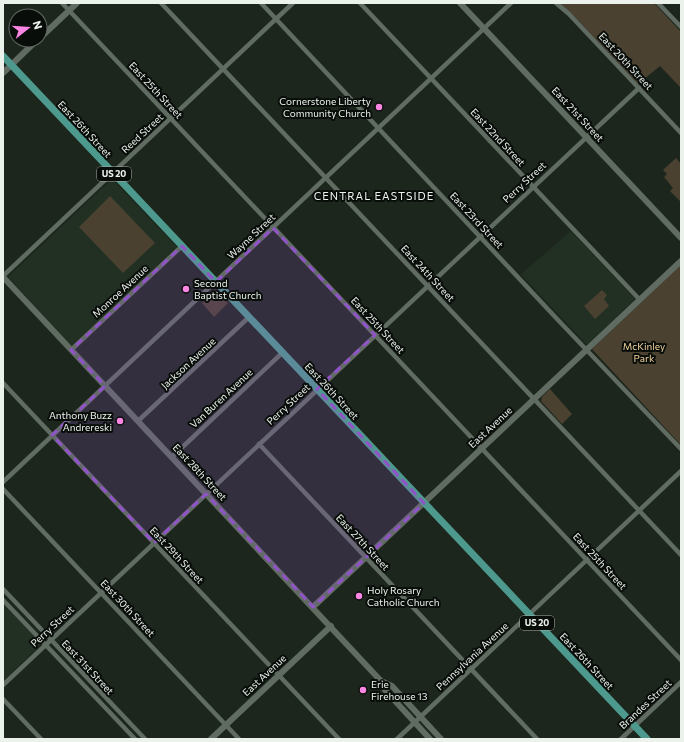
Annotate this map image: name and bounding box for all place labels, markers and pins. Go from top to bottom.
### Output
place label: Cornerstone Liberty Community Church [279,95,371,119]
marker: Cornerstone Liberty Community Church [374,102,384,112]
place label: Second Baptist Church [194,277,261,301]
marker: Second Baptist Church [181,284,191,294]
place label: Anthony Buzz Andrereski [49,409,112,433]
marker: Anthony Buzz Andrereski [115,416,125,426]
place label: Holy Rosary Catholic Church [367,584,440,608]
marker: Holy Rosary Catholic Church [354,591,364,601]
place label: Erie Firehouse 13 [371,678,428,702]
marker: Erie Firehouse 13 [358,685,368,695]

